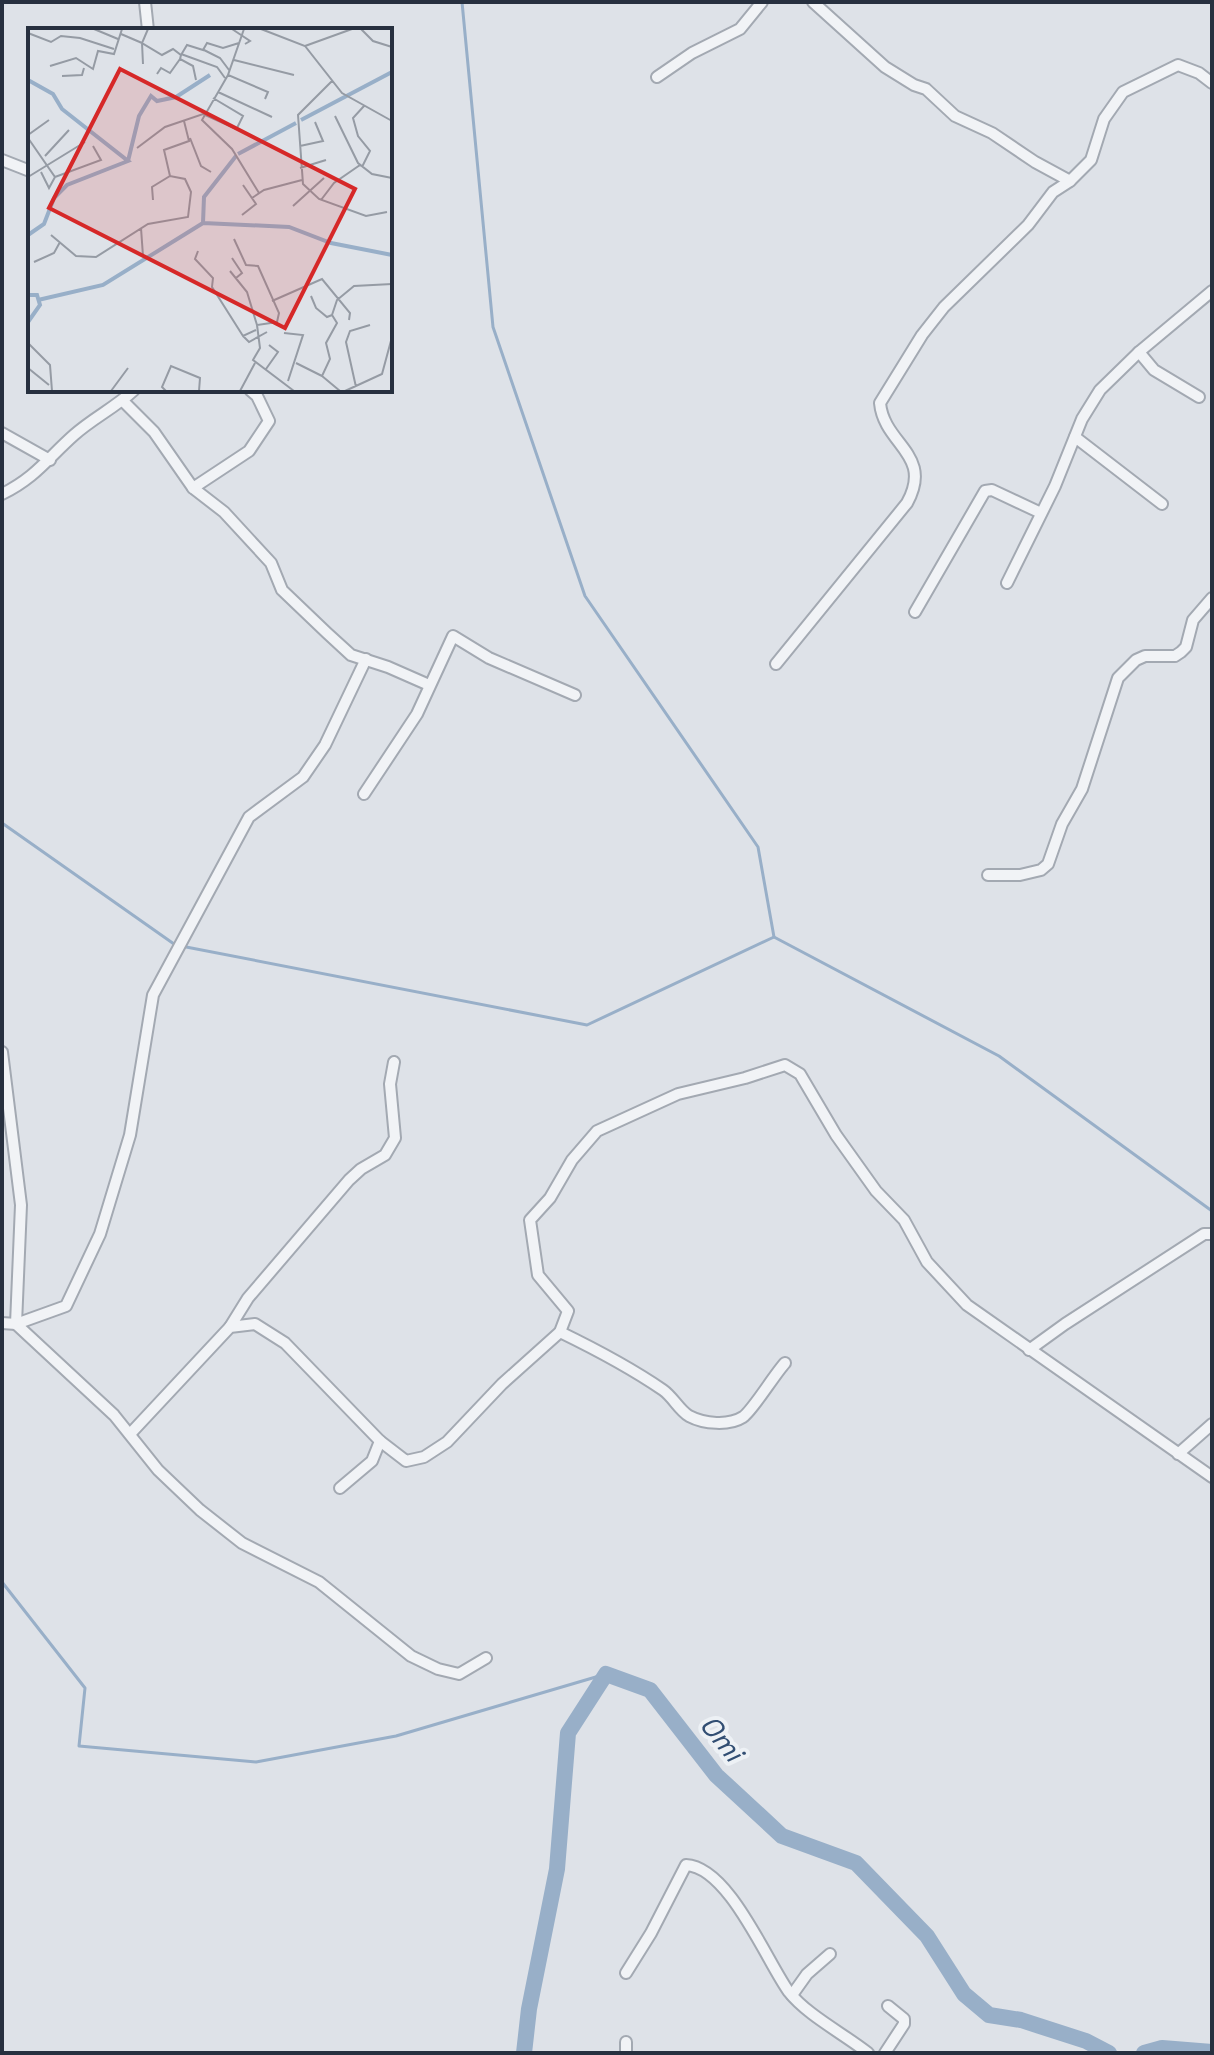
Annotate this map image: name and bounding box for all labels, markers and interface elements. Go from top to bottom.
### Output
inset map [28,28,392,392]
water label: Omi [692,1707,754,1771]

